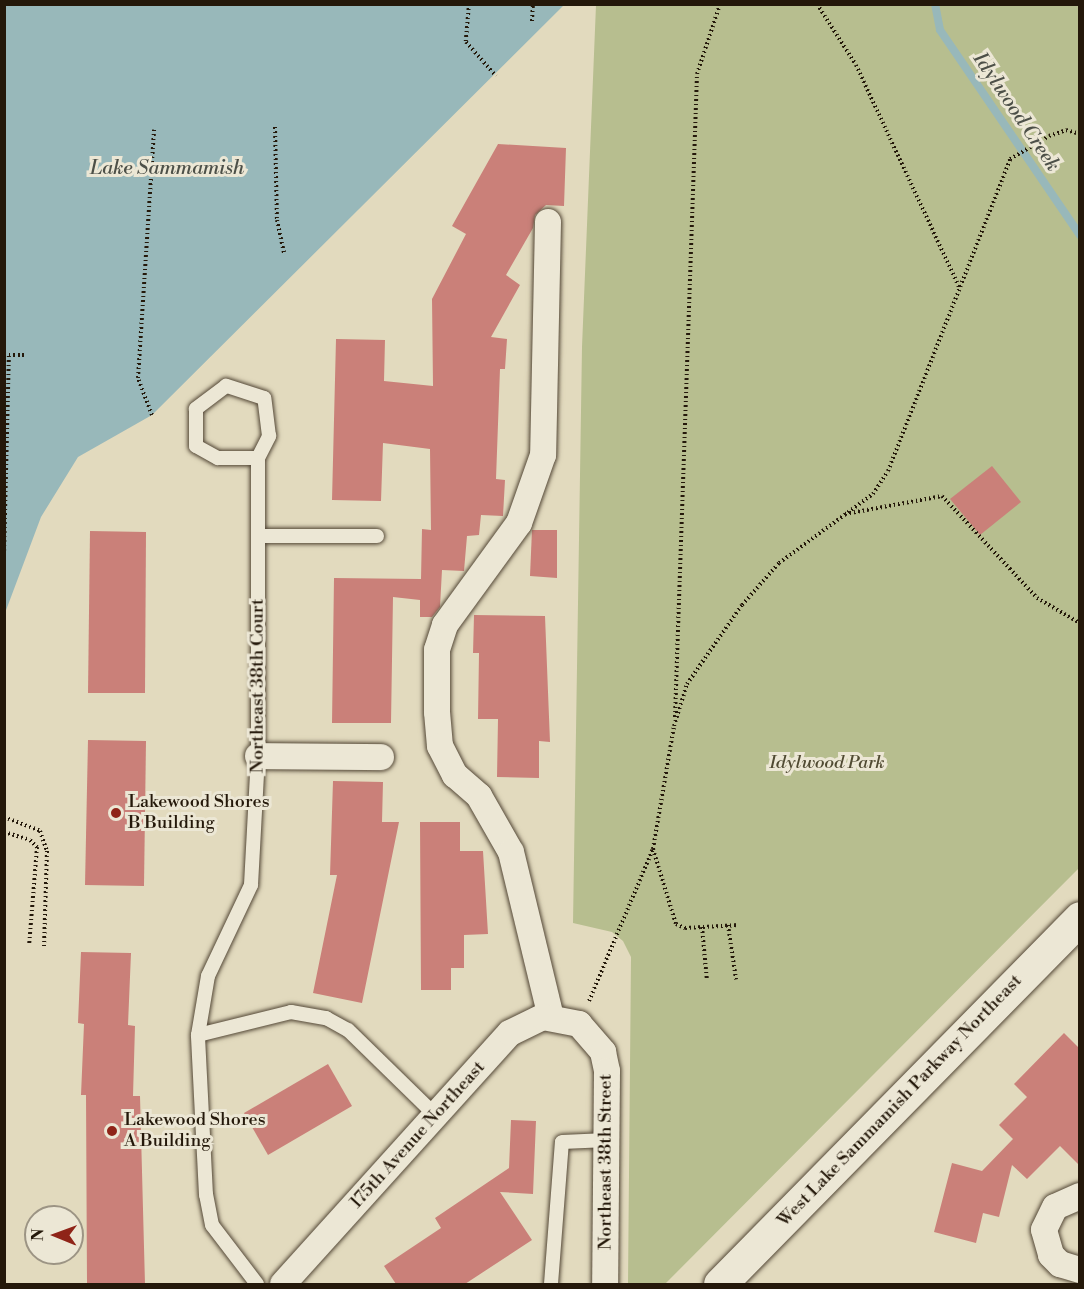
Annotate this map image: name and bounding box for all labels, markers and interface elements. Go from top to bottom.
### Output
water label: Idylwood Creek [967,48,1065,176]
water label: Lake Sammamish [90,156,244,180]
street label: Northeast 38th Court [247,599,269,773]
park label: Idylwood Park [769,752,885,774]
place label: Lakewood Shores B Building [128,792,270,834]
marker: Lakewood Shores B Building [109,806,123,820]
street label: West Lake Sammamish Parkway Northeast [773,970,1027,1232]
street label: 175th Avenue Northeast [346,1057,490,1213]
street label: Northeast 38th Street [595,1074,617,1250]
place label: Lakewood Shores A Building [124,1110,266,1152]
marker: Lakewood Shores A Building [105,1124,119,1138]
north arrow [24,1205,84,1265]
text: N [28,1228,48,1241]

